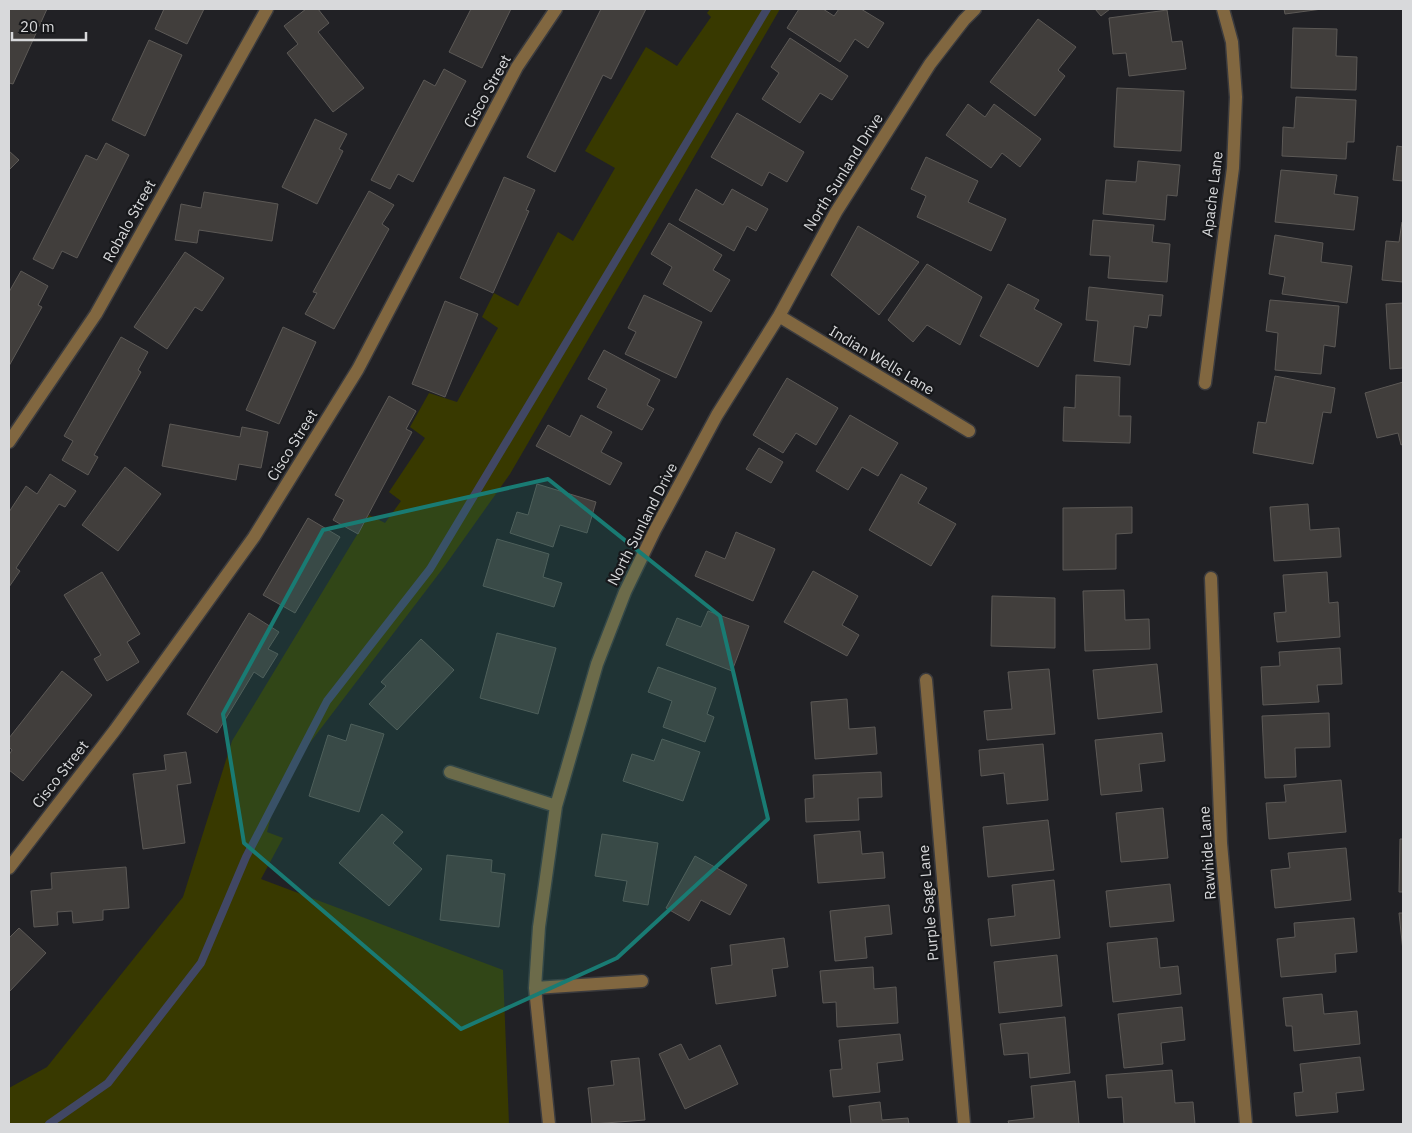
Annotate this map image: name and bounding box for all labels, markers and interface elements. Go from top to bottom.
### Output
scale bar [12,10,86,42]
text: 20 m [20,17,55,36]
street label: Cisco Street [459,51,515,131]
street label: North Sunland Drive [799,110,887,234]
street label: Apache Lane [1197,150,1227,238]
street label: Robalo Street [98,176,160,266]
street label: Indian Wells Lane [826,321,938,399]
street label: Cisco Street [263,406,321,484]
street label: North Sunland Drive [603,459,681,589]
street label: Cisco Street [28,736,92,812]
street label: Rawhide Lane [1194,805,1220,901]
street label: Purple Sage Lane [913,844,943,962]

